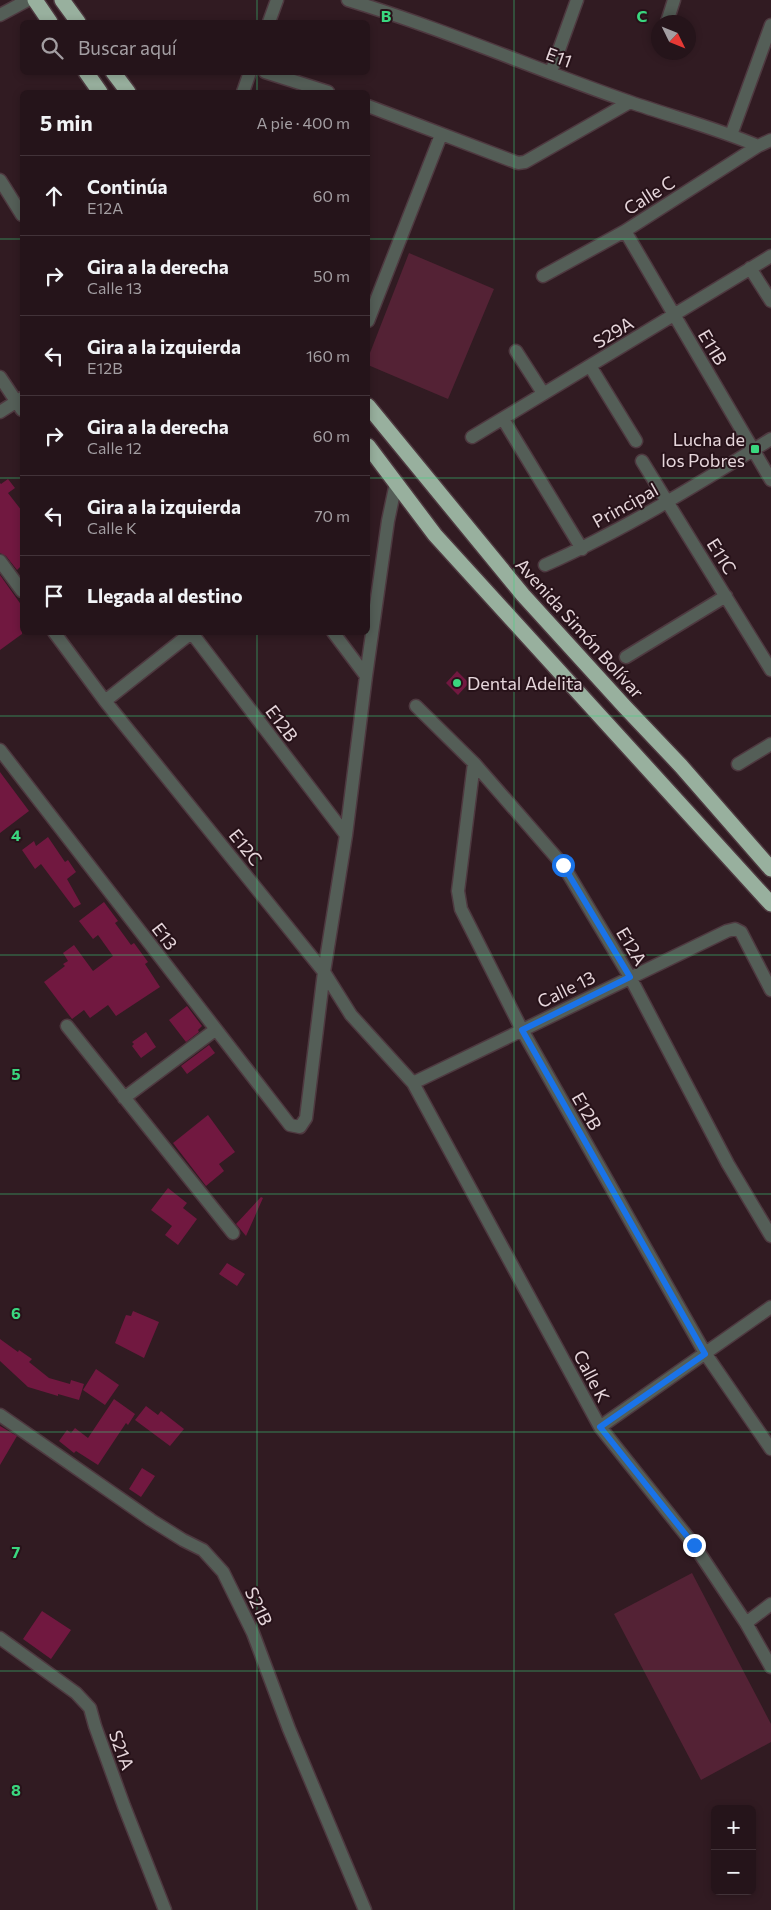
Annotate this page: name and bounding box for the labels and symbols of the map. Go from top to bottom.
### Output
text: B [381,6,392,25]
text: C [637,6,648,25]
north arrow [651,15,696,60]
street label: E11 [543,42,575,72]
street label: Calle C [619,171,679,219]
street label: S29A [589,311,637,353]
street label: E11B [694,325,732,369]
place label: Lucha de los Pobres [661,428,745,471]
marker: Lucha de los Pobres [749,443,761,455]
street label: Principal [588,478,662,532]
street label: E11C [702,534,742,578]
street label: Avenida Simón Bolívar [511,553,649,703]
place label: Dental Adelita [467,672,583,694]
marker: Dental Adelita [451,677,463,689]
street label: E12B [261,700,303,746]
street label: E12C [225,824,267,870]
text: 4 [11,825,21,844]
route start [552,854,575,877]
street label: E13 [148,918,182,954]
street label: E12A [612,923,652,969]
street label: Calle 13 [533,966,599,1012]
text: 5 [11,1064,21,1083]
street label: E12B [567,1088,607,1134]
text: 6 [11,1303,21,1322]
street label: Calle K [569,1346,615,1406]
route end [683,1534,706,1557]
text: 7 [12,1542,21,1561]
street label: S21B [241,1583,277,1629]
street label: S21A [105,1727,139,1773]
text: 8 [11,1780,21,1799]

